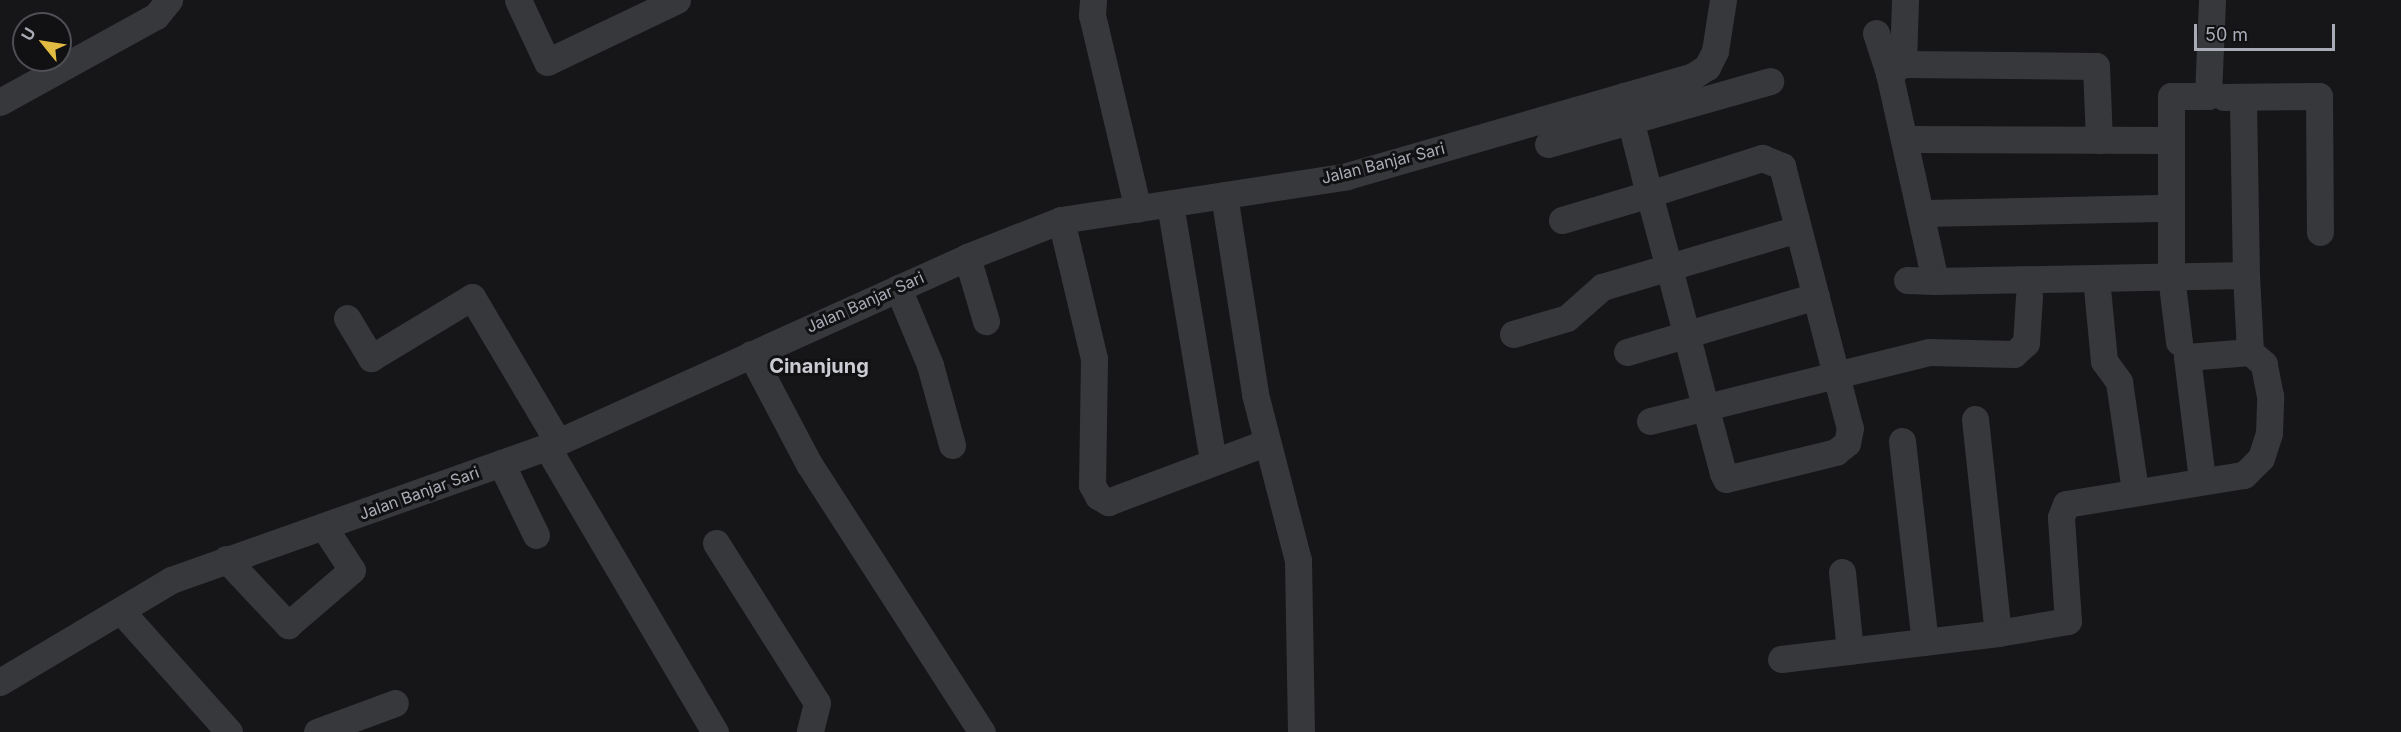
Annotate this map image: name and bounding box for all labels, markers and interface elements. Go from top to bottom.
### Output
north arrow [12,12,72,72]
scale bar [2197,12,2338,50]
text: U [17,24,40,44]
text: 50 m [2205,24,2248,45]
street label: Jalan Banjar Sari [1319,138,1447,188]
street label: Jalan Banjar Sari [803,267,927,337]
district label: Cinanjung [769,354,869,378]
street label: Jalan Banjar Sari [356,462,482,524]

